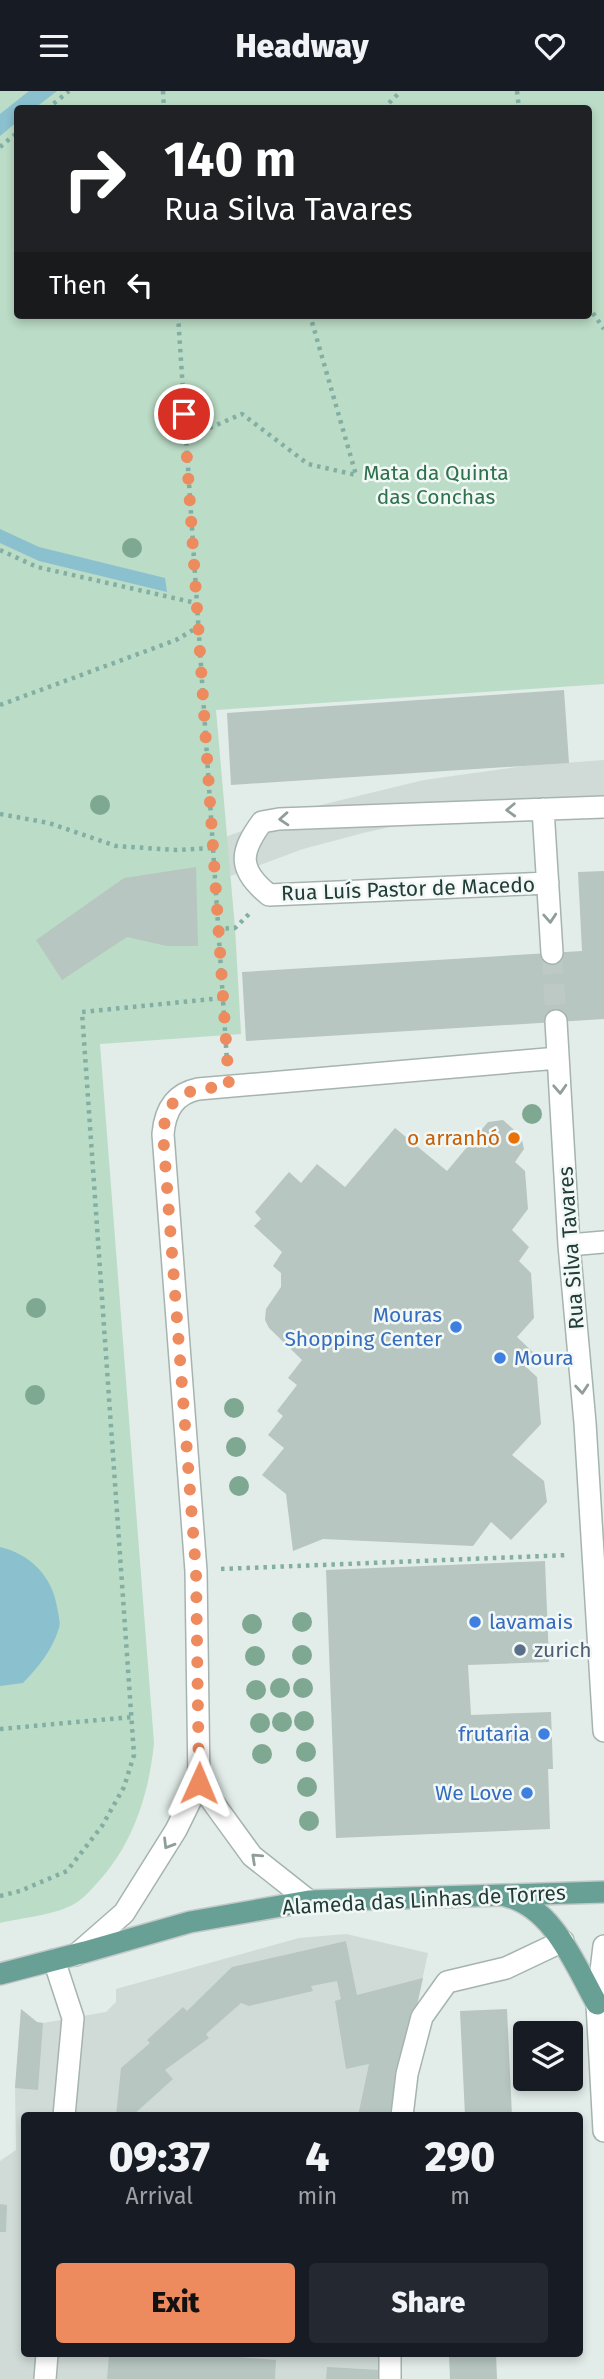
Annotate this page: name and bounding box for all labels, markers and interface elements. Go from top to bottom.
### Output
icon: menu [35,27,73,65]
text: Headway [235,27,369,65]
icon: heart [531,27,569,65]
text: 140 m [164,130,296,189]
icon: right [49,133,140,224]
text: Rua Silva Tavares [164,190,413,228]
icon: left [121,266,159,304]
text: Then [49,270,107,301]
pin [154,384,214,444]
icon: arrive [165,395,203,433]
park label: Mata da Quinta das Conchas [363,460,509,510]
one-way arrow [506,803,517,818]
one-way arrow [278,811,289,826]
street label: Rua Luís Pastor de Macedo [281,872,535,906]
one-way arrow [542,913,557,924]
one-way arrow [552,1084,567,1095]
place label: o arranhó [407,1125,500,1151]
marker: o arranhó [506,1130,522,1146]
street label: Rua Silva Tavares [552,1165,590,1330]
place label: Mouras Shopping Center [284,1302,442,1352]
marker: Mouras Shopping Center [448,1319,464,1335]
place label: Moura [514,1345,574,1371]
marker: Moura [492,1350,508,1366]
one-way arrow [574,1384,589,1395]
place label: lavamais [489,1609,573,1635]
marker: lavamais [467,1614,483,1630]
place label: zurich [534,1637,592,1663]
marker: zurich [512,1642,528,1658]
place label: frutaria [458,1721,530,1747]
marker: frutaria [536,1726,552,1742]
position arrow [162,1746,236,1820]
place label: We Love [435,1780,513,1806]
marker: We Love [519,1785,535,1801]
one-way arrow [163,1836,176,1849]
one-way arrow [251,1853,264,1866]
street label: Alameda das Linhas de Torres [282,1880,566,1920]
map controls [513,2021,583,2091]
button: layers [513,2021,583,2091]
text: 09:37 [109,2132,210,2182]
text: 4 [305,2132,329,2182]
text: 290 [425,2132,495,2182]
text: Arrival [126,2182,193,2210]
text: min [298,2182,337,2210]
text: m [450,2182,470,2210]
button: Exit [56,2263,295,2343]
button: Share [309,2263,548,2343]

